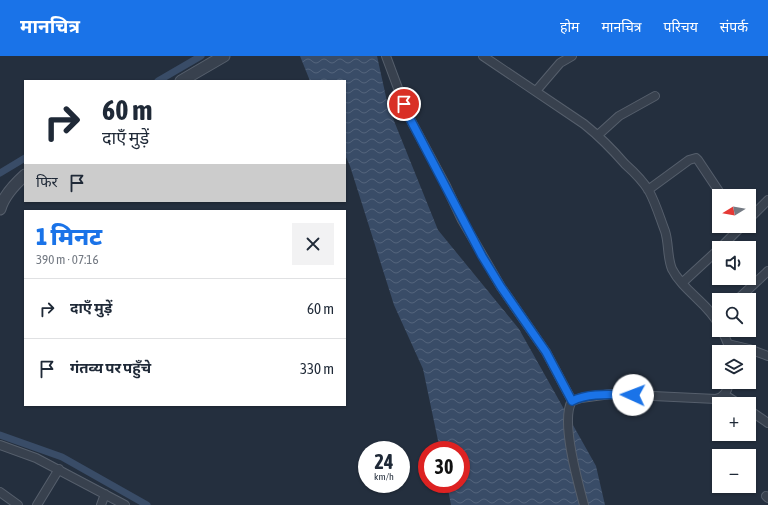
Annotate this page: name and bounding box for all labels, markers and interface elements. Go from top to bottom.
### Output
text: मानचित्र [20,15,80,37]
text: होम [560,19,579,35]
text: मानचित्र [601,19,642,35]
text: परिचय [664,19,698,35]
text: संपर्क [720,19,748,35]
pin [387,87,421,121]
icon: arrive [393,93,415,115]
text: 60 m [102,94,152,126]
icon: right [36,96,88,148]
text: दाएँ मुड़ें [102,127,149,148]
icon: arrive [66,172,88,194]
text: फिर [36,173,58,190]
north arrow [712,189,756,233]
map controls [712,189,756,493]
text: 1 मिनट [36,223,102,250]
button: close [292,223,334,265]
button: sound [712,241,756,285]
text: 390 m · 07:16 [36,252,99,267]
button: search [712,293,756,337]
icon: right [36,298,58,320]
text: दाएँ मुड़ें [70,299,112,316]
text: 60 m [307,300,334,317]
button: layers [712,345,756,389]
icon: arrive [36,358,58,380]
text: गंतव्य पर पहुँचे [70,359,151,376]
text: 330 m [300,360,334,377]
position arrow [612,374,654,416]
button: + [712,397,756,441]
speed limit sign: 30 [418,441,470,493]
button: − [712,449,756,493]
text: 24 [375,450,393,473]
text: km/h [374,471,394,482]

